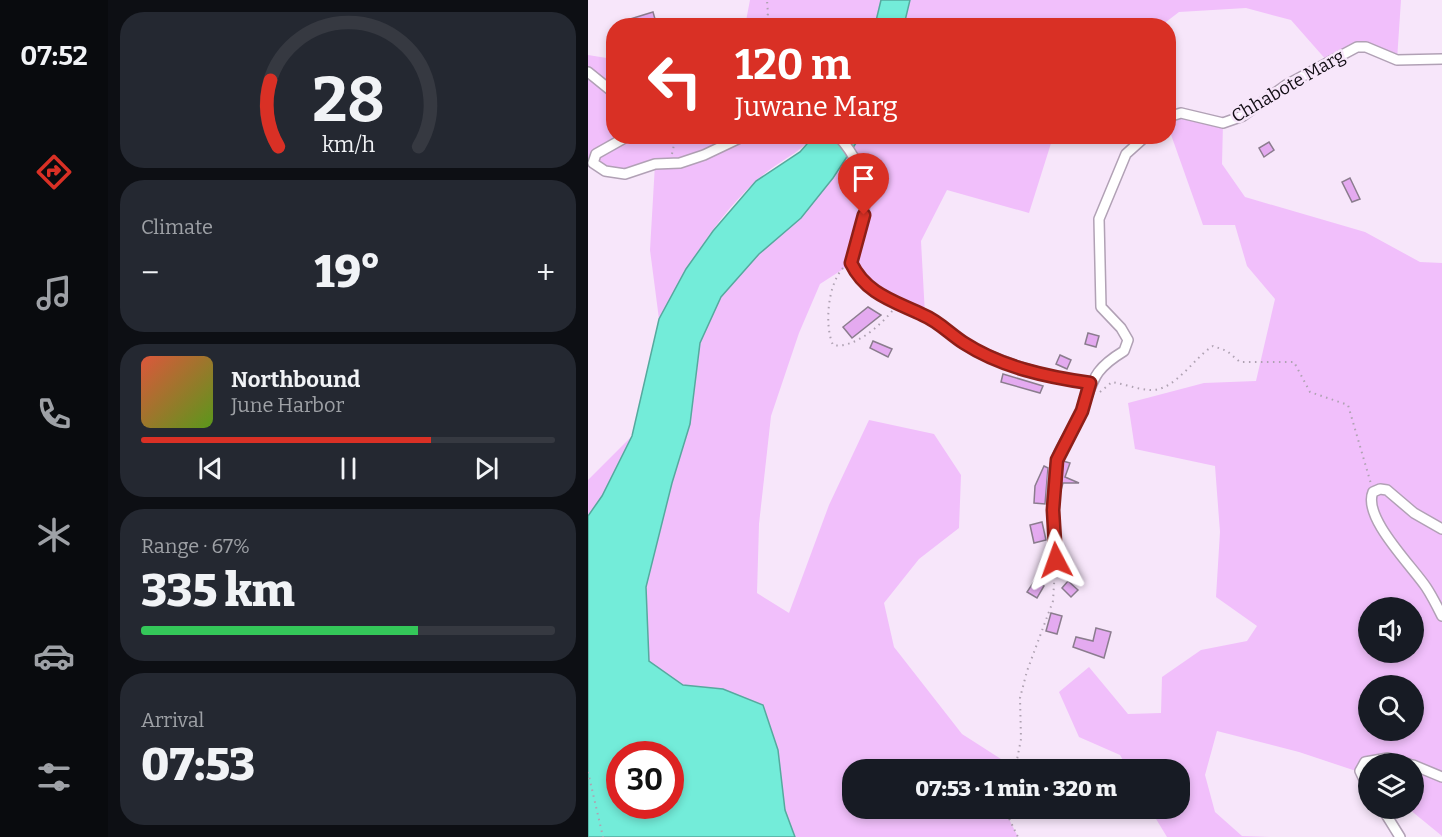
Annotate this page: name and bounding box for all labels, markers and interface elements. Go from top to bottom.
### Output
text: 07:52 [20,40,88,72]
text: 120 m [735,40,851,90]
icon: left [636,42,714,120]
street label: Chhabote Marg [1227,45,1349,127]
text: 28 [312,63,384,138]
text: Juwane Marg [735,91,898,123]
text: km/h [321,132,375,158]
icon: directions [33,151,75,193]
pin [838,153,889,215]
icon: arrive [847,162,880,195]
text: Climate [141,215,213,239]
text: 19° [315,245,381,299]
text: − [141,253,159,293]
text: + [536,253,555,293]
icon: music [33,272,75,314]
text: Northbound [231,366,360,393]
icon: phone [33,393,75,435]
text: June Harbor [231,393,344,417]
icon: previous [194,452,227,485]
icon: pause [332,452,365,485]
icon: next [470,452,503,485]
icon: climate [33,514,75,556]
position arrow [1024,528,1088,592]
text: Range · 67% [141,534,250,558]
text: 335 km [141,564,295,618]
map controls [1358,597,1424,819]
button: sound [1358,597,1424,663]
icon: car [33,635,75,677]
button: search [1358,675,1424,741]
text: Arrival [141,708,204,732]
text: 07:53 [141,738,255,792]
speed limit sign: 30 [606,741,684,819]
button: layers [1358,753,1424,819]
icon: filters [33,756,75,798]
text: 07:53 · 1 min · 320 m [915,775,1117,802]

